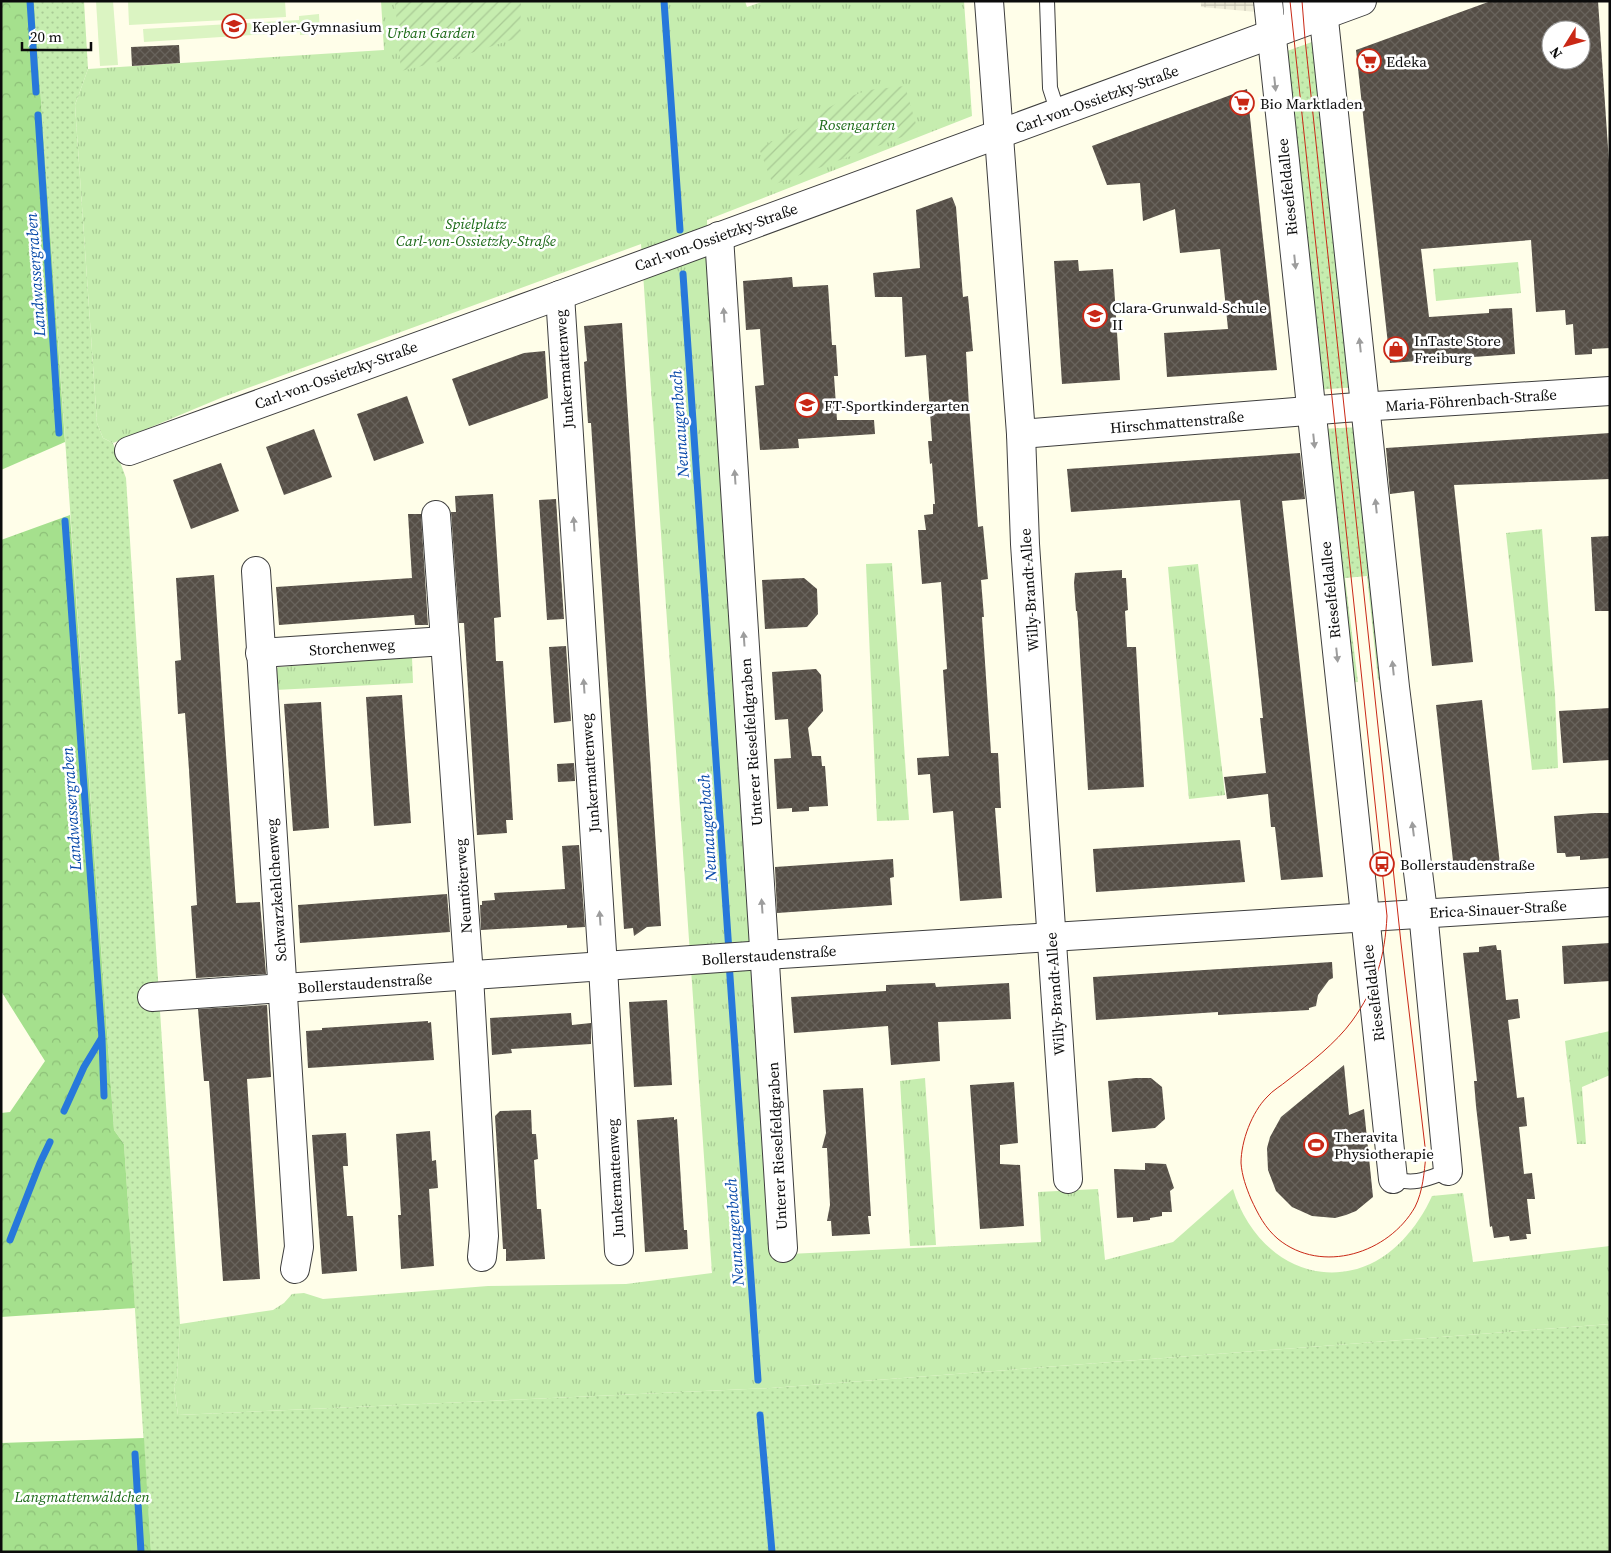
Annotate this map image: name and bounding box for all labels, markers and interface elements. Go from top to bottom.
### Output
school or university icon: Kepler-Gymnasium [221,13,247,39]
place label: Kepler-Gymnasium [252,16,383,37]
scale bar [22,20,91,52]
north arrow [1541,20,1591,70]
park label: Urban Garden [387,22,476,43]
text: 20 m [30,26,62,47]
text: N [1545,43,1567,63]
supermarket icon: Edeka [1356,48,1382,74]
place label: Edeka [1386,51,1427,72]
street label: Carl-von-Ossietzky-Straße [1012,60,1182,138]
one-way arrow [1271,76,1279,92]
supermarket icon: Bio Marktladen [1229,90,1255,116]
place label: Bio Marktladen [1260,93,1363,114]
park label: Rosengarten [817,114,896,135]
street label: Rieselfeldallee [1271,137,1303,237]
street label: Carl-von-Ossietzky-Straße [631,198,801,276]
water label: Landwassergraben [20,212,50,339]
park label: Spielplatz Carl-von-Ossietzky-Straße [396,213,556,251]
one-way arrow [1291,255,1299,271]
place label: Clara-Grunwald-Schule II [1112,297,1267,335]
school or university icon: Clara-Grunwald-Schule II [1082,303,1108,329]
one-way arrow [720,307,728,323]
street label: Junkermattenweg [549,309,579,430]
place label: InTaste Store Freiburg [1414,330,1501,368]
street label: Carl-von-Ossietzky-Straße [251,336,421,414]
one-way arrow [1356,336,1364,352]
shop icon: InTaste Store Freiburg [1383,336,1409,362]
water label: Neunaugenbach [664,369,694,479]
street label: Maria-Föhrenbach-Straße [1385,384,1558,416]
school or university icon: FT-Sportkindergarten [794,392,820,418]
place label: FT-Sportkindergarten [824,395,969,416]
street label: Hirschmattenstraße [1109,406,1245,438]
one-way arrow [1310,434,1318,450]
one-way arrow [730,469,738,485]
one-way arrow [1372,498,1380,514]
one-way arrow [570,516,578,532]
street label: Willy-Brandt-Allee [1014,527,1044,652]
street label: Rieselfeldallee [1314,540,1346,640]
one-way arrow [740,631,748,647]
street label: Storchenweg [308,634,396,660]
one-way arrow [1333,648,1341,664]
street label: Unterer Rieselfeldgraben [735,657,767,827]
one-way arrow [1389,660,1397,676]
one-way arrow [580,678,588,694]
street label: Junkermattenweg [575,713,605,834]
water label: Landwassergraben [56,746,86,873]
water label: Neunaugenbach [692,773,722,883]
street label: Schwarzkehlchenweg [261,818,291,962]
one-way arrow [1409,821,1417,837]
street label: Neuntöterweg [449,838,477,934]
bus stop icon: Bollerstaudenstraße [1369,851,1395,877]
place label: Bollerstaudenstraße [1400,854,1535,875]
street label: Erica-Sinauer-Straße [1429,895,1568,923]
one-way arrow [758,898,766,914]
one-way arrow [595,910,603,926]
street label: Willy-Brandt-Allee [1040,931,1070,1056]
street label: Bollerstaudenstraße [701,940,837,970]
street label: Rieselfeldallee [1357,943,1389,1043]
street label: Bollerstaudenstraße [297,968,433,998]
street label: Unterer Rieselfeldgraben [762,1061,792,1231]
street label: Junkermattenweg [601,1118,629,1239]
place label: Theravita Physiotherapie [1334,1126,1434,1164]
sports icon: Theravita Physiotherapie [1303,1132,1329,1158]
water label: Neunaugenbach [719,1177,749,1287]
park label: Langmattenwäldchen [13,1486,150,1507]

